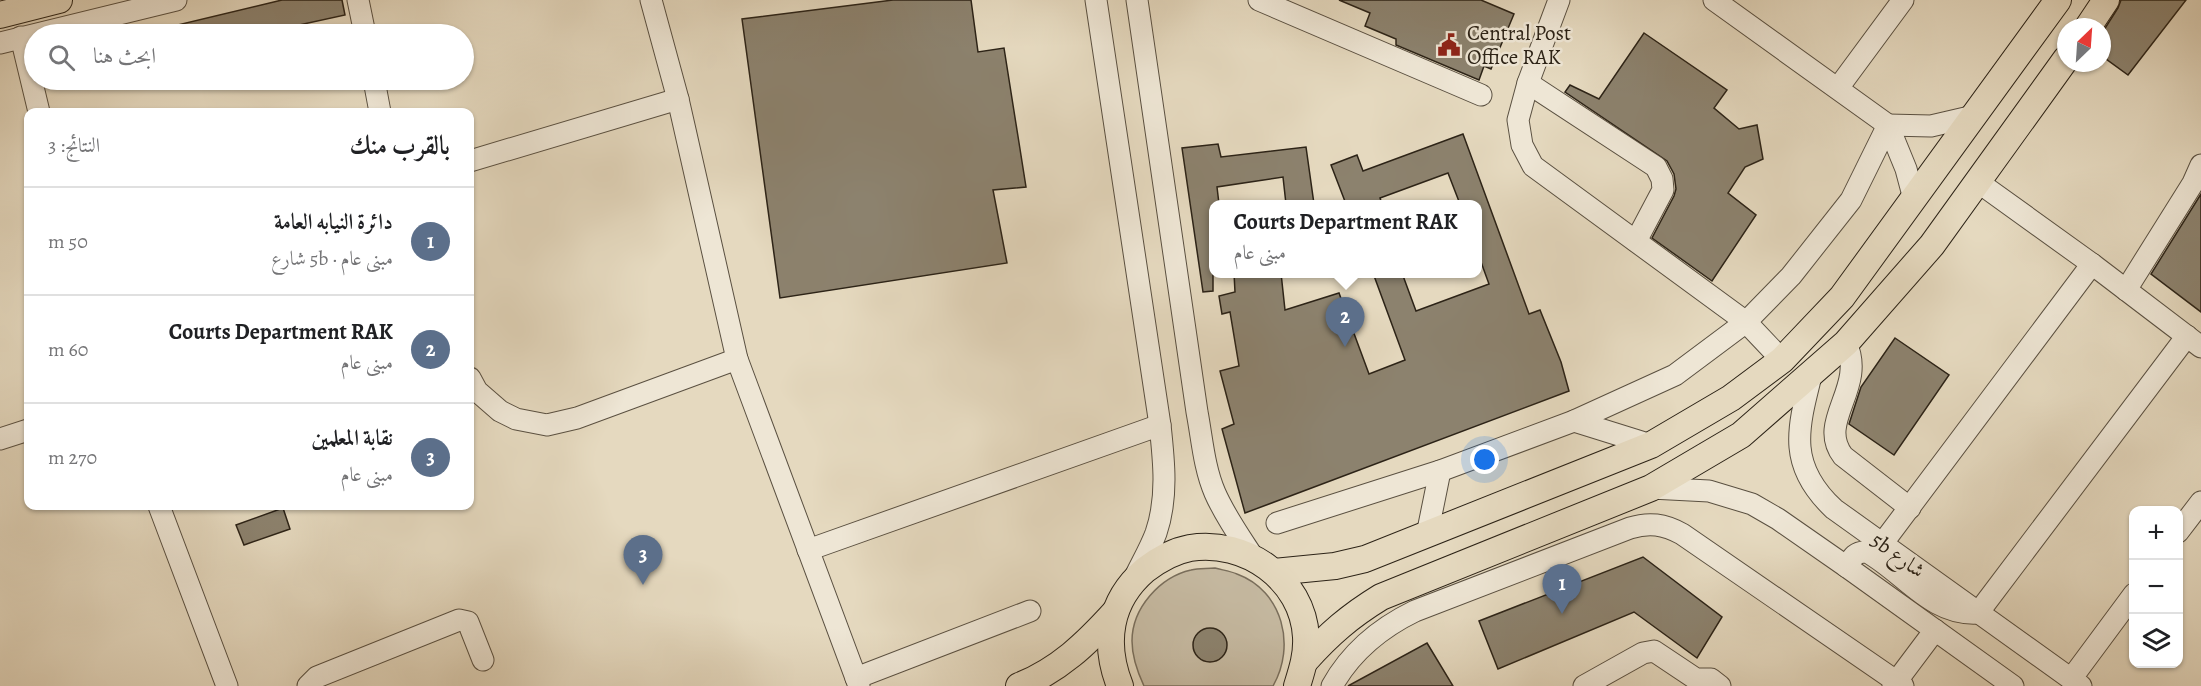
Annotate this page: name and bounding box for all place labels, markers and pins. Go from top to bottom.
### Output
place label: Central Post Office RAK [1467,19,1571,71]
public building icon: Central Post Office RAK [1436,32,1462,58]
pin: 2 [1326,298,1364,347]
pin: 3 [624,536,662,585]
pin: 1 [1542,564,1582,614]

